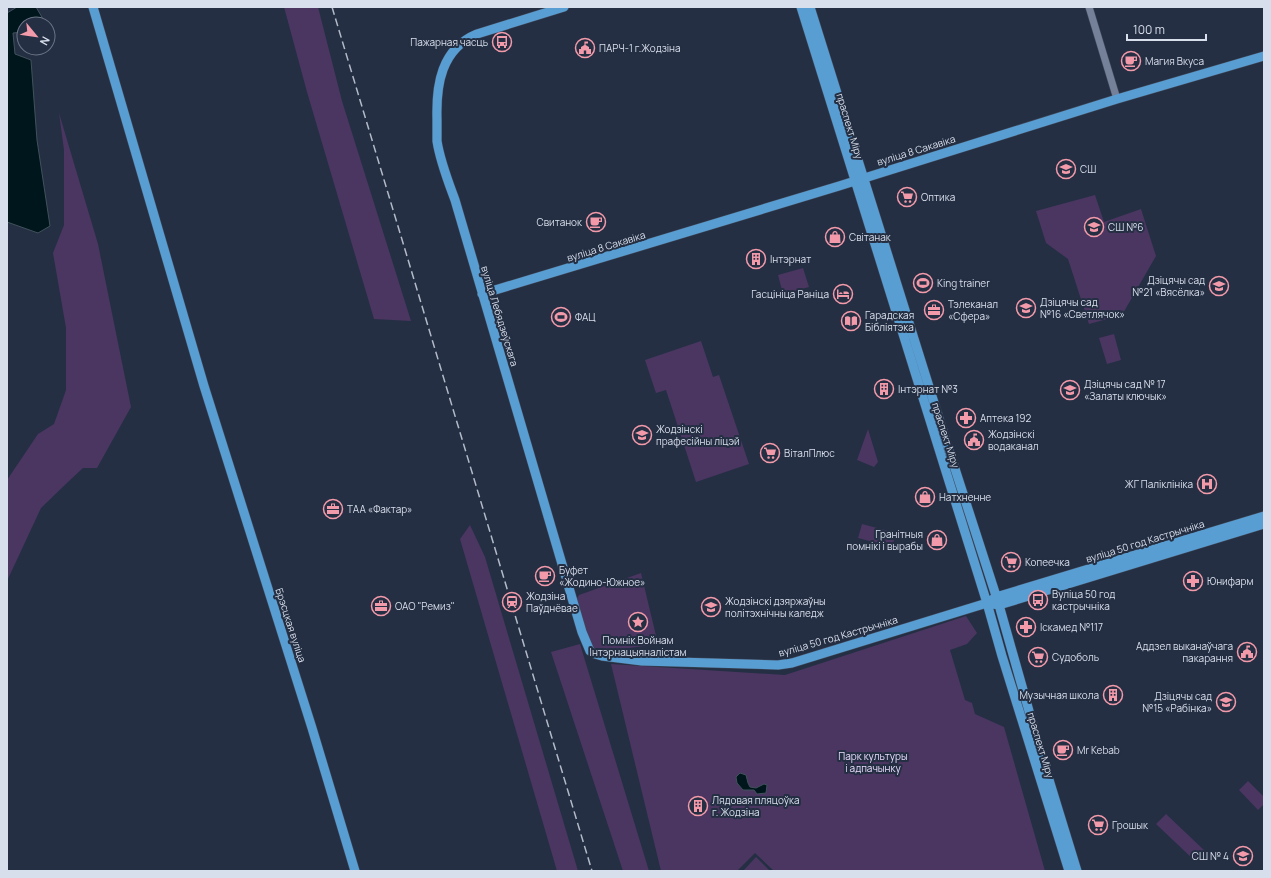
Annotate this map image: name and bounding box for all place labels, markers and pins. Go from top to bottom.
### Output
bus stop icon: Пажарная часць [491,31,513,53]
place label: Пажарная часць [410,35,488,49]
public building icon: ПАРЧ-1 г.Жодзіна [574,37,596,59]
place label: ПАРЧ-1 г.Жодзіна [599,41,681,55]
cafe icon: Магия Вкуса [1120,50,1142,72]
place label: Магия Вкуса [1145,54,1204,68]
school or university icon: СШ [1055,158,1077,180]
place label: СШ [1080,162,1096,176]
supermarket icon: Оптика [896,186,918,208]
place label: Оптика [921,190,955,204]
cafe icon: Свитанок [585,211,607,233]
place label: Свитанок [537,215,583,229]
school or university icon: СШ №6 [1083,216,1105,238]
place label: СШ №6 [1108,220,1144,234]
shop icon: Світанак [824,226,846,248]
place label: Світанак [849,230,892,244]
building icon: Інтэрнат [745,248,767,270]
place label: Інтэрнат [770,252,811,266]
sports icon: King trainer [912,272,934,294]
place label: Дзіцячы сад №21 «Вясёлка» [1132,273,1205,299]
school or university icon: Дзіцячы сад №21 «Вясёлка» [1208,275,1230,297]
place label: King trainer [937,276,990,290]
hotel icon: Гасцініца Раніца [832,283,854,305]
place label: Гасцініца Раніца [751,287,829,301]
place label: Дзіцячы сад №16 «Светлячок» [1040,295,1125,321]
place label: Тэлеканал «Сфера» [948,297,998,323]
school or university icon: Дзіцячы сад №16 «Светлячок» [1015,297,1037,319]
office icon: Тэлеканал «Сфера» [923,299,945,321]
sports icon: ФАЦ [550,306,572,328]
place label: Гарадская Бібліятэка [865,308,914,334]
place label: ФАЦ [575,310,596,324]
library icon: Гарадская Бібліятэка [840,310,862,332]
place label: Дзіцячы сад № 17 «Залаты ключык» [1084,377,1167,403]
building icon: Інтэрнат №3 [873,378,895,400]
school or university icon: Дзіцячы сад № 17 «Залаты ключык» [1059,379,1081,401]
place label: Інтэрнат №3 [898,382,958,396]
pharmacy icon: Аптека 192 [955,407,977,429]
place label: Аптека 192 [980,411,1032,425]
place label: Жодзінскі прафесійны ліцэй [656,422,740,448]
school or university icon: Жодзінскі прафесійны ліцэй [631,424,653,446]
place label: Жодзінскі водаканал [988,427,1039,453]
public building icon: Жодзінскі водаканал [963,429,985,451]
supermarket icon: ВіталПлюс [759,442,781,464]
place label: ВіталПлюс [784,446,835,460]
hospital icon: ЖГ Паліклініка [1196,473,1218,495]
place label: ЖГ Паліклініка [1125,477,1193,491]
shop icon: Натхненне [914,486,936,508]
place label: Натхненне [939,490,991,504]
office icon: ТАА «Фактар» [322,498,344,520]
place label: ТАА «Фактар» [347,502,412,516]
place label: Гранітныя помнікі і вырабы [847,527,923,553]
shop icon: Гранітныя помнікі і вырабы [926,529,948,551]
supermarket icon: Копеечка [1000,551,1022,573]
place label: Копеечка [1025,555,1070,569]
place label: Буфет «Жодино-Южное» [559,563,645,589]
cafe icon: Буфет «Жодино-Южное» [534,565,556,587]
pharmacy icon: Юнифарм [1182,570,1204,592]
place label: Юнифарм [1207,574,1253,588]
place label: Вуліца 50 год кастрычніка [1052,587,1115,613]
place label: Жодзіна Паўднёвае [526,589,578,615]
bus stop icon: Вуліца 50 год кастрычніка [1027,589,1049,611]
station icon: Жодзіна Паўднёвае [501,591,523,613]
place label: Жодзінскі дзяржаўны політэхнічны каледж [725,594,826,620]
office icon: ОАО "Ремиз" [370,595,392,617]
school or university icon: Жодзінскі дзяржаўны політэхнічны каледж [700,596,722,618]
place label: ОАО "Ремиз" [395,599,455,613]
place icon: Помнік Войнам Інтэрнацыяналістам [627,611,649,633]
pharmacy icon: Іскамед №117 [1015,616,1037,638]
place label: Іскамед №117 [1040,620,1103,634]
place label: Помнік Войнам Інтэрнацыяналістам [590,633,686,659]
place label: Аддзел выканаўчага пакарання [1136,639,1233,665]
public building icon: Аддзел выканаўчага пакарання [1236,641,1258,663]
supermarket icon: Судоболь [1027,646,1049,668]
place label: Судоболь [1052,650,1099,664]
building icon: Музычная школа [1102,684,1124,706]
place label: Музычная школа [1019,688,1099,702]
place label: Дзіцячы сад №15 «Рабінка» [1142,689,1212,715]
school or university icon: Дзіцячы сад №15 «Рабінка» [1215,691,1237,713]
cafe icon: Mr Kebab [1052,739,1074,761]
place label: Mr Kebab [1077,743,1120,757]
place label: Лядовая пляцоўка г. Жодзіна [712,793,800,819]
building icon: Лядовая пляцоўка г. Жодзіна [687,795,709,817]
supermarket icon: Грошык [1087,814,1109,836]
place label: Грошык [1112,818,1149,832]
school or university icon: СШ № 4 [1232,845,1254,867]
place label: СШ № 4 [1192,849,1229,863]

